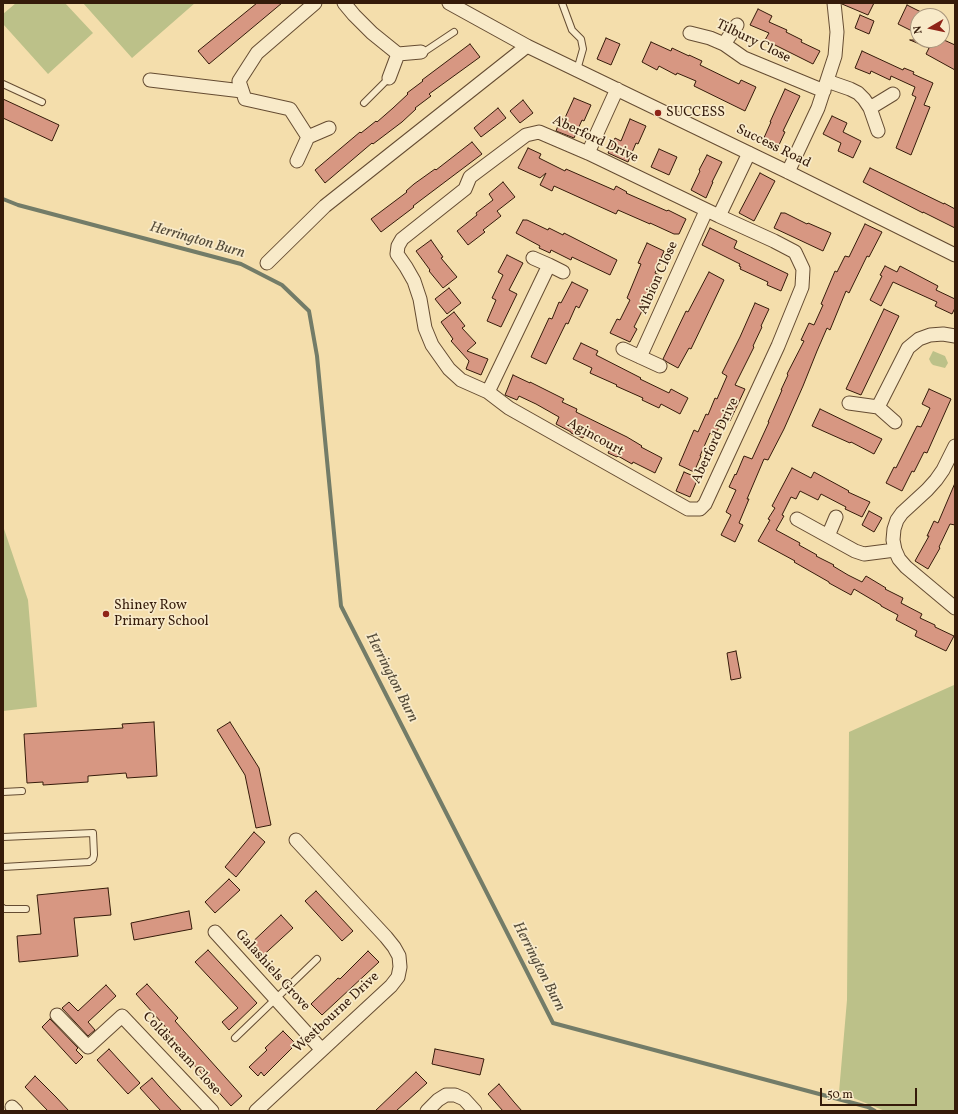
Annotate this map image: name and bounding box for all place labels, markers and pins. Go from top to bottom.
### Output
place label: SUCCESS [666,105,725,121]
marker: SUCCESS [653,108,663,118]
place label: Shiney Row Primary School [114,598,209,630]
marker: Shiney Row Primary School [101,609,111,619]

